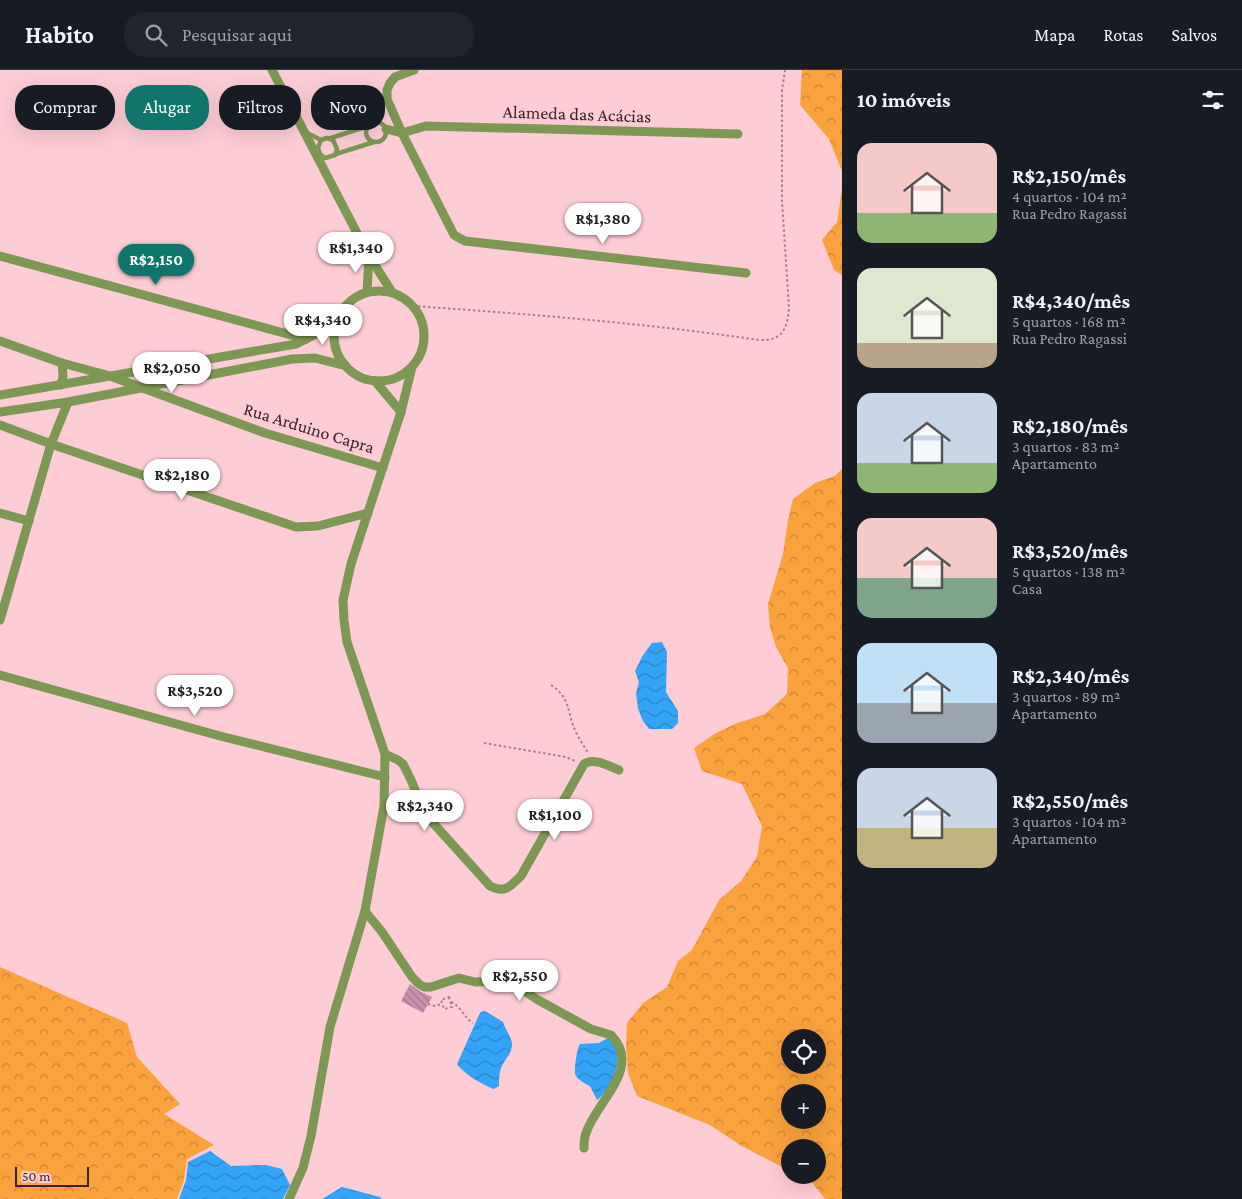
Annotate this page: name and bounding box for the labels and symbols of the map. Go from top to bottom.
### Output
street label: Alameda das Acácias [502,101,652,127]
pin: R$1,380 [557,202,649,245]
pin: R$1,340 [310,232,402,274]
pin: R$2,150 [110,244,202,286]
pin: R$4,340 [277,304,369,346]
pin: R$2,050 [126,352,218,394]
street label: Rua Arduino Capra [241,399,377,457]
pin: R$2,180 [136,458,228,501]
pin: R$3,520 [149,674,241,717]
pin: R$2,340 [379,790,471,832]
pin: R$1,100 [509,798,601,841]
pin: R$2,550 [474,960,566,1002]
scale bar [15,1164,89,1187]

